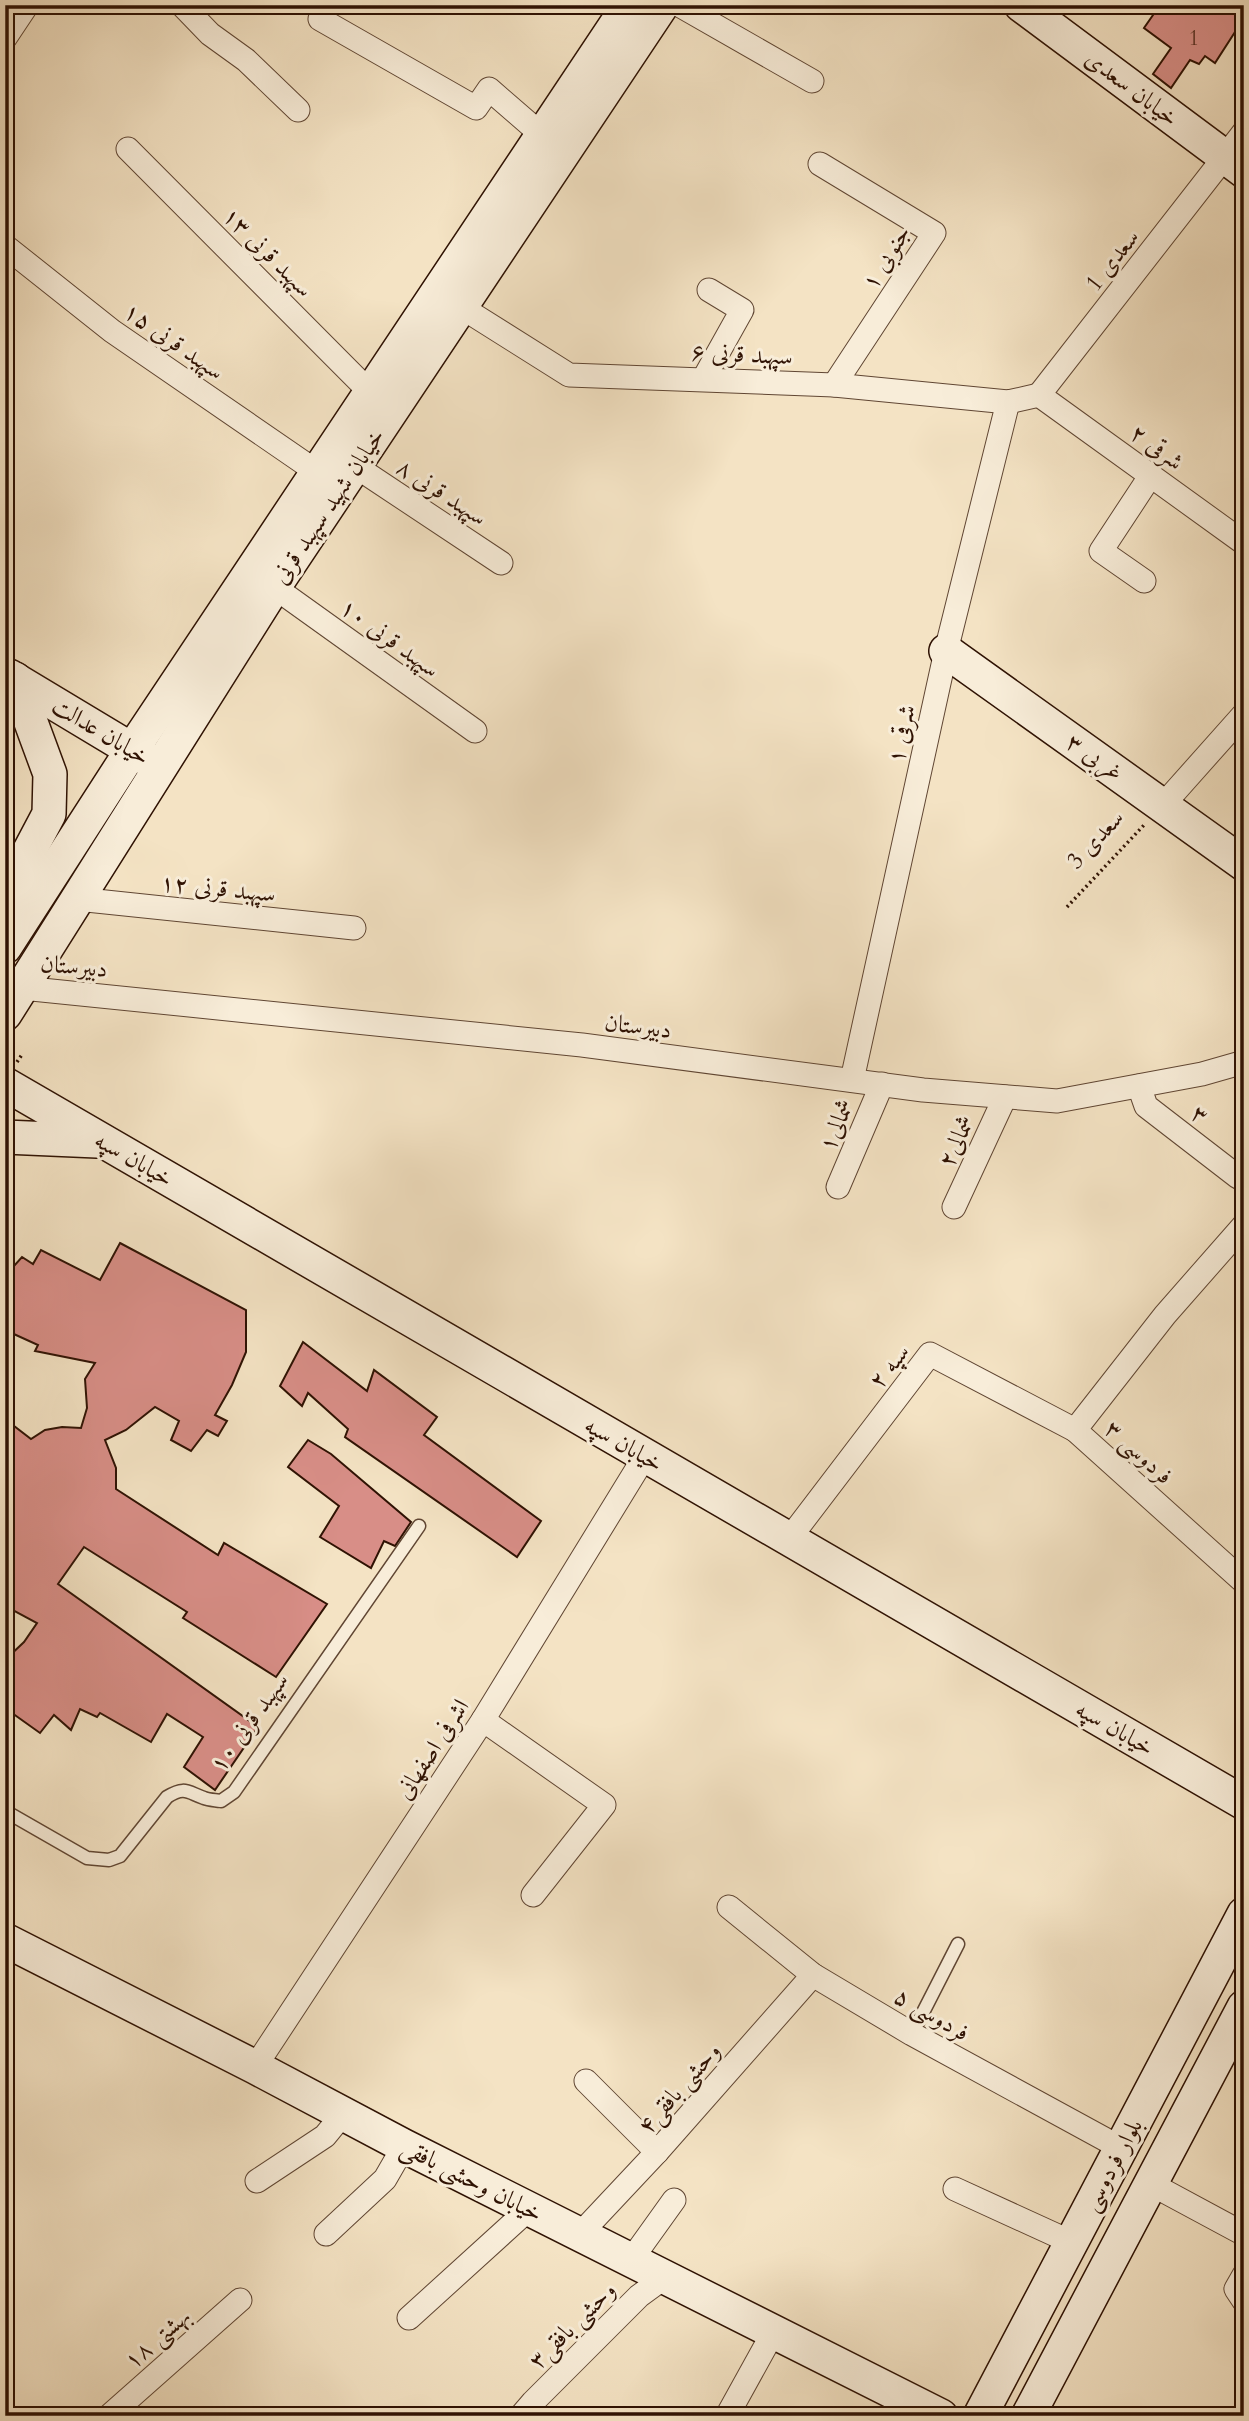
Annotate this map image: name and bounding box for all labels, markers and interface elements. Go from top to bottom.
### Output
house number: 1 [1189,24,1199,53]
street label: خیابان سعدی [1078,42,1185,134]
street label: سپهبد قرنی ۱۳ [215,200,320,305]
street label: ۱ جنوبی [854,219,919,296]
street label: سعدی 1 [1078,222,1147,298]
street label: سپهبد قرنی ۱۵ [117,295,231,388]
street label: سپهبد قرنی ۶ [690,335,794,374]
street label: شرقی ۲ [1123,417,1190,478]
street label: خیابان شهید سپهبد قرنی [264,422,393,591]
street label: سپهبد قرنی ۸ [390,451,493,534]
street label: سپهبد قرنی ۱۰ [333,591,446,686]
street label: خیابان عدالت [46,689,156,774]
street label: شرقی ۱ [879,702,924,766]
street label: ۳ غربی [1059,726,1130,789]
street label: سعدی 3 [1059,802,1132,876]
street label: سپهبد قرنی ۱۲ [159,866,277,911]
street label: دبیرستان [39,947,109,986]
street label: دبیرستان [603,1006,673,1047]
street label: شمالی۱ [811,1094,862,1156]
street label: ۳ [1184,1097,1215,1132]
street label: شمالی۲ [930,1110,983,1172]
street label: خیابان سپه [88,1124,179,1195]
street label: سپه ۲ [861,1337,918,1396]
street label: خیابان سپه [578,1409,669,1480]
street label: فردوسی ۳ [1097,1413,1180,1492]
street label: سپهبد قرنی ۱۰ [202,1666,297,1779]
street label: اشرفی اصفهانی [388,1693,477,1806]
street label: خیابان سپه [1069,1693,1160,1764]
street label: فردوسی ۵ [888,1980,976,2049]
street label: وحشی بافقی۴ [630,2036,728,2141]
street label: بلوار فردوسی [1074,2113,1151,2218]
street label: خیابان وحشی بافقی [395,2131,548,2230]
street label: وحشی بافقی۳ [521,2274,623,2376]
street label: بهشتی ۱۸ [117,2300,198,2377]

